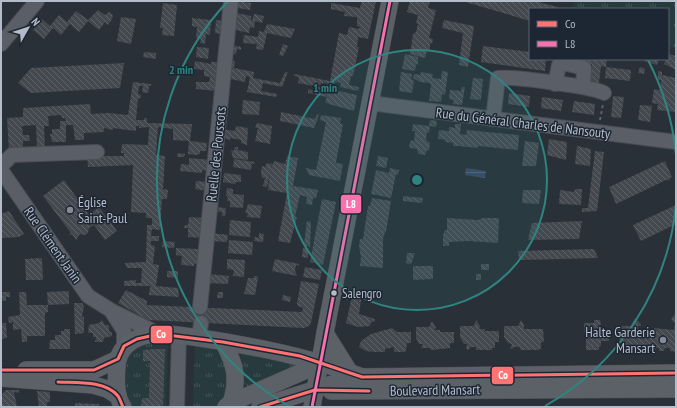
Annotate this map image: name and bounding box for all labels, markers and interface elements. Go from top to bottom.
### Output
north arrow [8,8,48,48]
legend [529,8,669,60]
text: N [28,15,43,28]
text: Co [565,16,575,31]
text: L8 [565,36,575,51]
text: 2 min [169,62,193,77]
text: 1 min [313,80,337,95]
street label: Rue du Général Charles de Nansouty [435,103,612,143]
street label: Ruelle des Poussots [202,105,230,202]
centre of rings [410,173,424,187]
place label: Église Saint-Paul [78,193,128,227]
line badge: L8 [340,194,362,214]
text: L8 [346,197,356,211]
street label: Rue Clément Janin [20,203,86,287]
marker: Église Saint-Paul [65,205,75,215]
place label: Salengro [342,285,382,302]
marker: Salengro [329,288,339,298]
place label: Halte Garderie Mansart [585,323,655,357]
line badge: Co [150,325,173,344]
text: Co [156,327,166,341]
marker: Halte Garderie Mansart [658,335,668,345]
line badge: Co [491,366,514,385]
text: Co [498,368,508,382]
street label: Boulevard Mansart [390,380,481,400]

